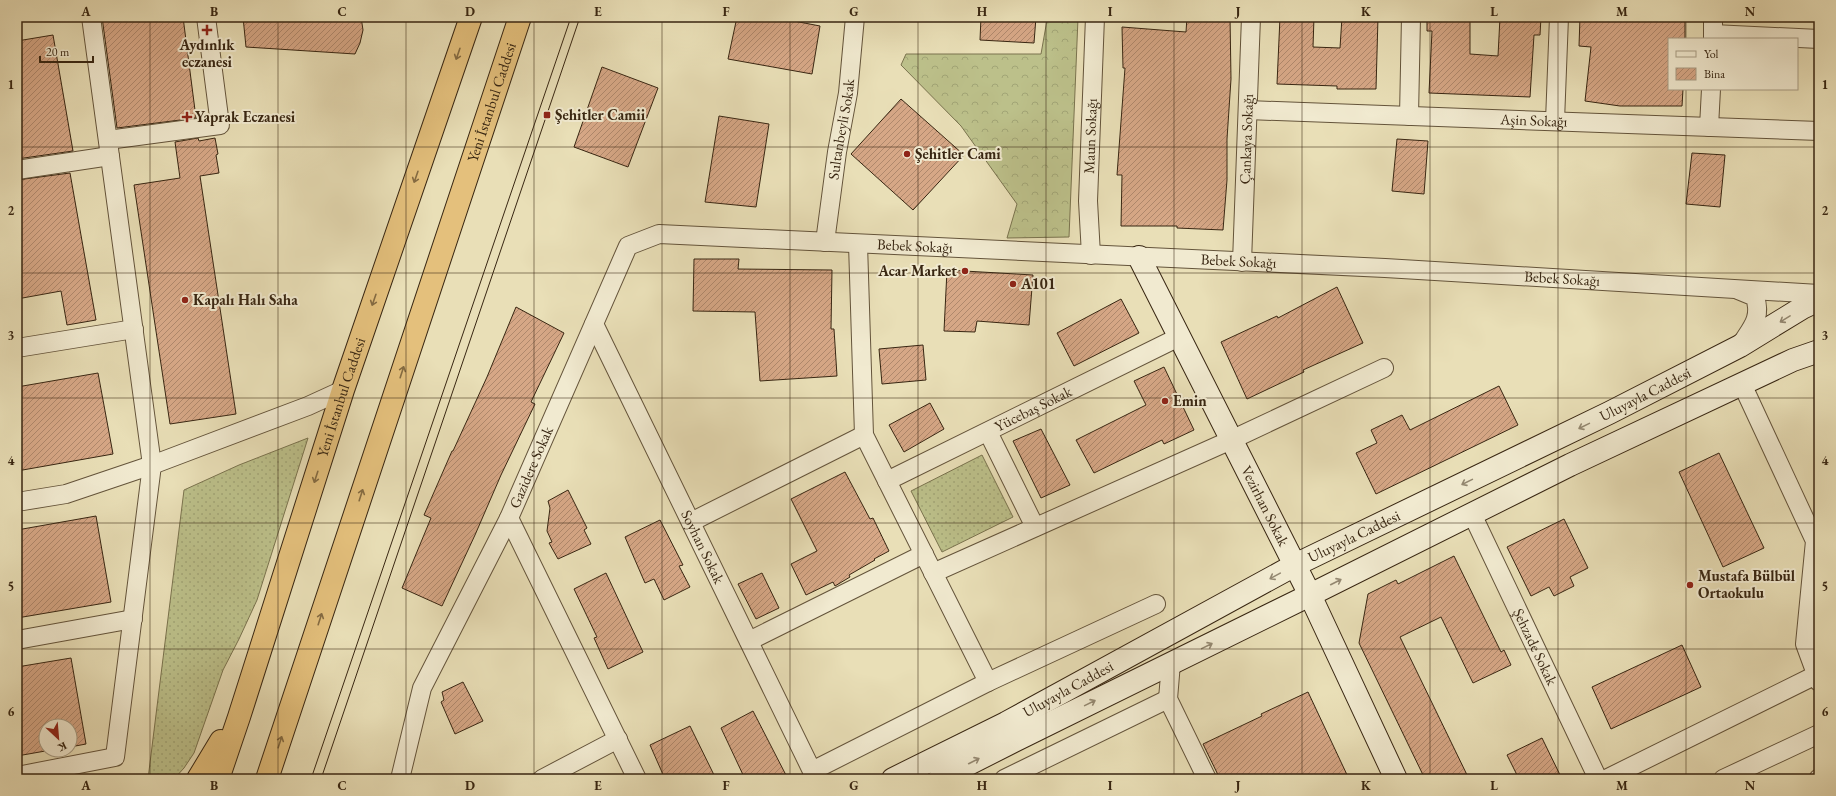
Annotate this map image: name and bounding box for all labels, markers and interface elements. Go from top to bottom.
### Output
text: A [80,3,91,20]
text: B [210,3,218,20]
text: C [337,3,347,20]
text: D [465,3,475,20]
text: E [594,3,602,20]
text: F [722,3,730,20]
text: G [849,3,859,20]
text: H [977,3,988,20]
text: I [1108,3,1113,20]
text: J [1234,3,1241,20]
text: K [1361,3,1372,20]
text: L [1490,3,1498,20]
text: M [1616,3,1628,20]
text: N [1745,3,1756,20]
marker: Aydınlık eczanesi [202,25,212,35]
place label: Aydınlık eczanesi [179,35,235,71]
scale bar [40,38,93,64]
legend [1668,38,1798,90]
street label: Yeni İstanbul Caddesi [463,40,520,164]
text: 20 m [46,44,70,60]
text: Yol [1704,46,1718,62]
one-way arrow [454,47,461,60]
text: Bina [1704,66,1725,82]
text: 1 [8,76,15,93]
text: 1 [1822,76,1829,93]
street label: Sultanbeyli Sokak [823,77,858,181]
street label: Çankaya Sokağı [1235,93,1257,185]
street label: Maun Sokağı [1079,98,1101,174]
place label: Şehitler Camii [555,105,646,124]
place label: Yaprak Eczanesi [195,107,296,126]
street label: Aşin Sokağı [1499,109,1568,131]
marker: Şehitler Camii [542,110,552,120]
marker: Yaprak Eczanesi [182,112,192,122]
place label: Şehitler Cami [915,144,1001,163]
marker: Şehitler Cami [902,149,912,159]
one-way arrow [412,170,419,183]
text: 2 [8,202,15,219]
text: 2 [1822,202,1829,219]
street label: Bebek Sokağı [877,234,954,257]
street label: Bebek Sokağı [1200,249,1277,272]
place label: Acar Market [877,261,957,280]
marker: Acar Market [960,266,970,276]
street label: Bebek Sokağı [1524,266,1601,290]
place label: A101 [1020,274,1056,293]
marker: A101 [1008,279,1018,289]
place label: Kapalı Halı Saha [193,290,298,309]
one-way arrow [370,293,377,306]
marker: Kapalı Halı Saha [180,295,190,305]
one-way arrow [1779,315,1791,323]
text: 3 [8,327,15,344]
text: 3 [1822,327,1829,344]
street label: Yeni İstanbul Caddesi [312,335,369,459]
street label: Uluyayla Caddesi [1596,363,1694,425]
one-way arrow [399,366,407,378]
street label: Yücebaş Sokak [991,381,1076,436]
place label: Emin [1173,391,1207,410]
marker: Emin [1160,396,1170,406]
street label: Gazidere Sokak [504,422,557,511]
one-way arrow [1578,423,1590,430]
text: 4 [8,452,15,469]
text: 4 [1822,452,1829,469]
street label: Vezirhan Sokak [1237,462,1294,550]
one-way arrow [312,470,319,483]
one-way arrow [1461,479,1473,486]
one-way arrow [358,490,366,502]
street label: Uluyayla Caddesi [1304,505,1403,566]
street label: Soyhan Sokak [677,507,730,587]
place label: Mustafa Bülbül Ortaokulu [1698,566,1796,602]
one-way arrow [1269,573,1281,581]
text: 5 [8,578,14,595]
one-way arrow [1330,578,1342,585]
text: 5 [1822,578,1828,595]
marker: Mustafa Bülbül Ortaokulu [1685,580,1695,590]
street label: Şehzade Sokak [1509,605,1562,689]
one-way arrow [317,613,325,625]
one-way arrow [1201,642,1213,649]
street label: Uluyayla Caddesi [1019,656,1117,721]
one-way arrow [1084,699,1096,706]
text: 6 [8,703,15,720]
text: 6 [1822,703,1829,720]
north arrow [38,718,78,758]
one-way arrow [276,736,284,748]
text: K [55,739,69,755]
one-way arrow [968,757,980,764]
text: A [80,777,91,794]
text: B [210,777,218,794]
text: C [337,777,347,794]
text: D [465,777,475,794]
text: E [594,777,602,794]
text: F [722,777,730,794]
text: G [849,777,859,794]
text: H [977,777,988,794]
text: I [1108,777,1113,794]
text: J [1234,777,1241,794]
text: K [1361,777,1372,794]
text: L [1490,777,1498,794]
text: M [1616,777,1628,794]
text: N [1745,777,1756,794]

